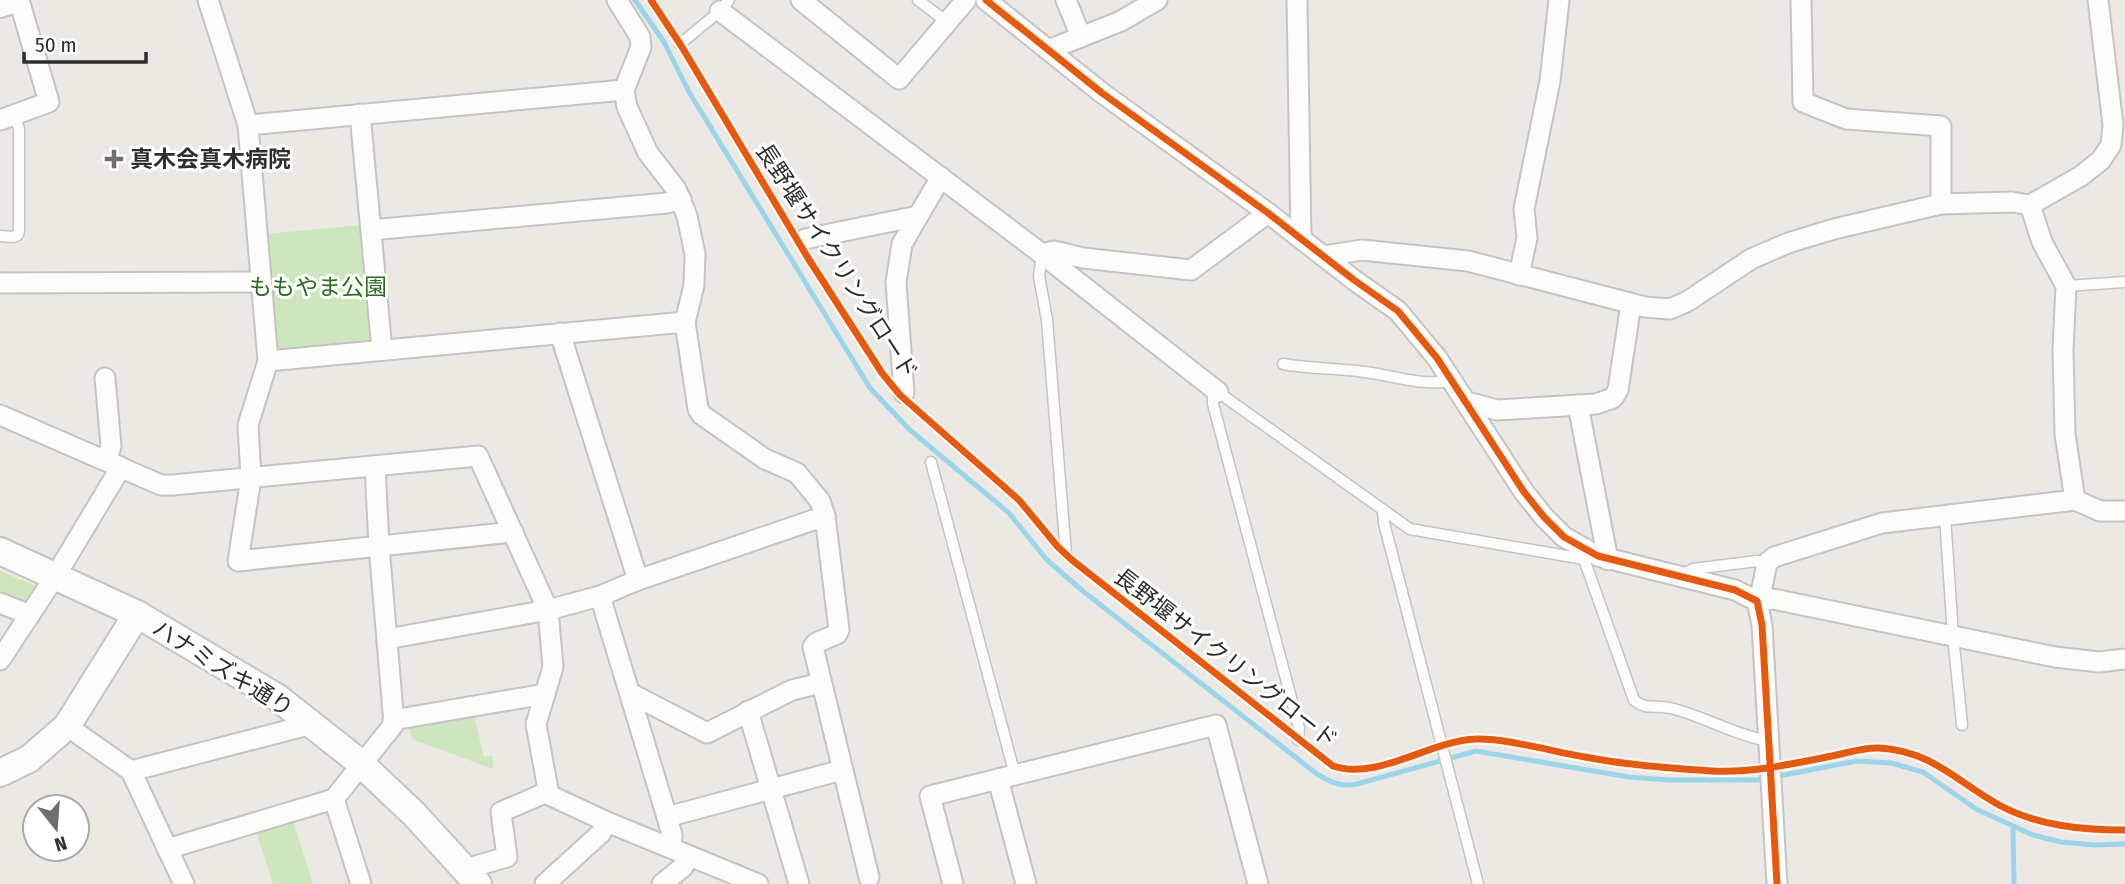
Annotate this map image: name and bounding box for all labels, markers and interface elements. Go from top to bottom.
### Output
scale bar [24,21,147,65]
text: 50 m [35,32,77,58]
street label: 長野堰サイクリングロード [750,138,924,384]
place label: 真木会真木病院 [130,145,291,173]
marker: 真木会真木病院 [104,149,124,169]
park label: ももやま公園 [249,273,387,301]
street label: 長野堰サイクリングロード [1109,562,1343,754]
street label: ハナミズキ通り [147,613,299,723]
north arrow [21,793,91,863]
text: N [52,831,70,856]

